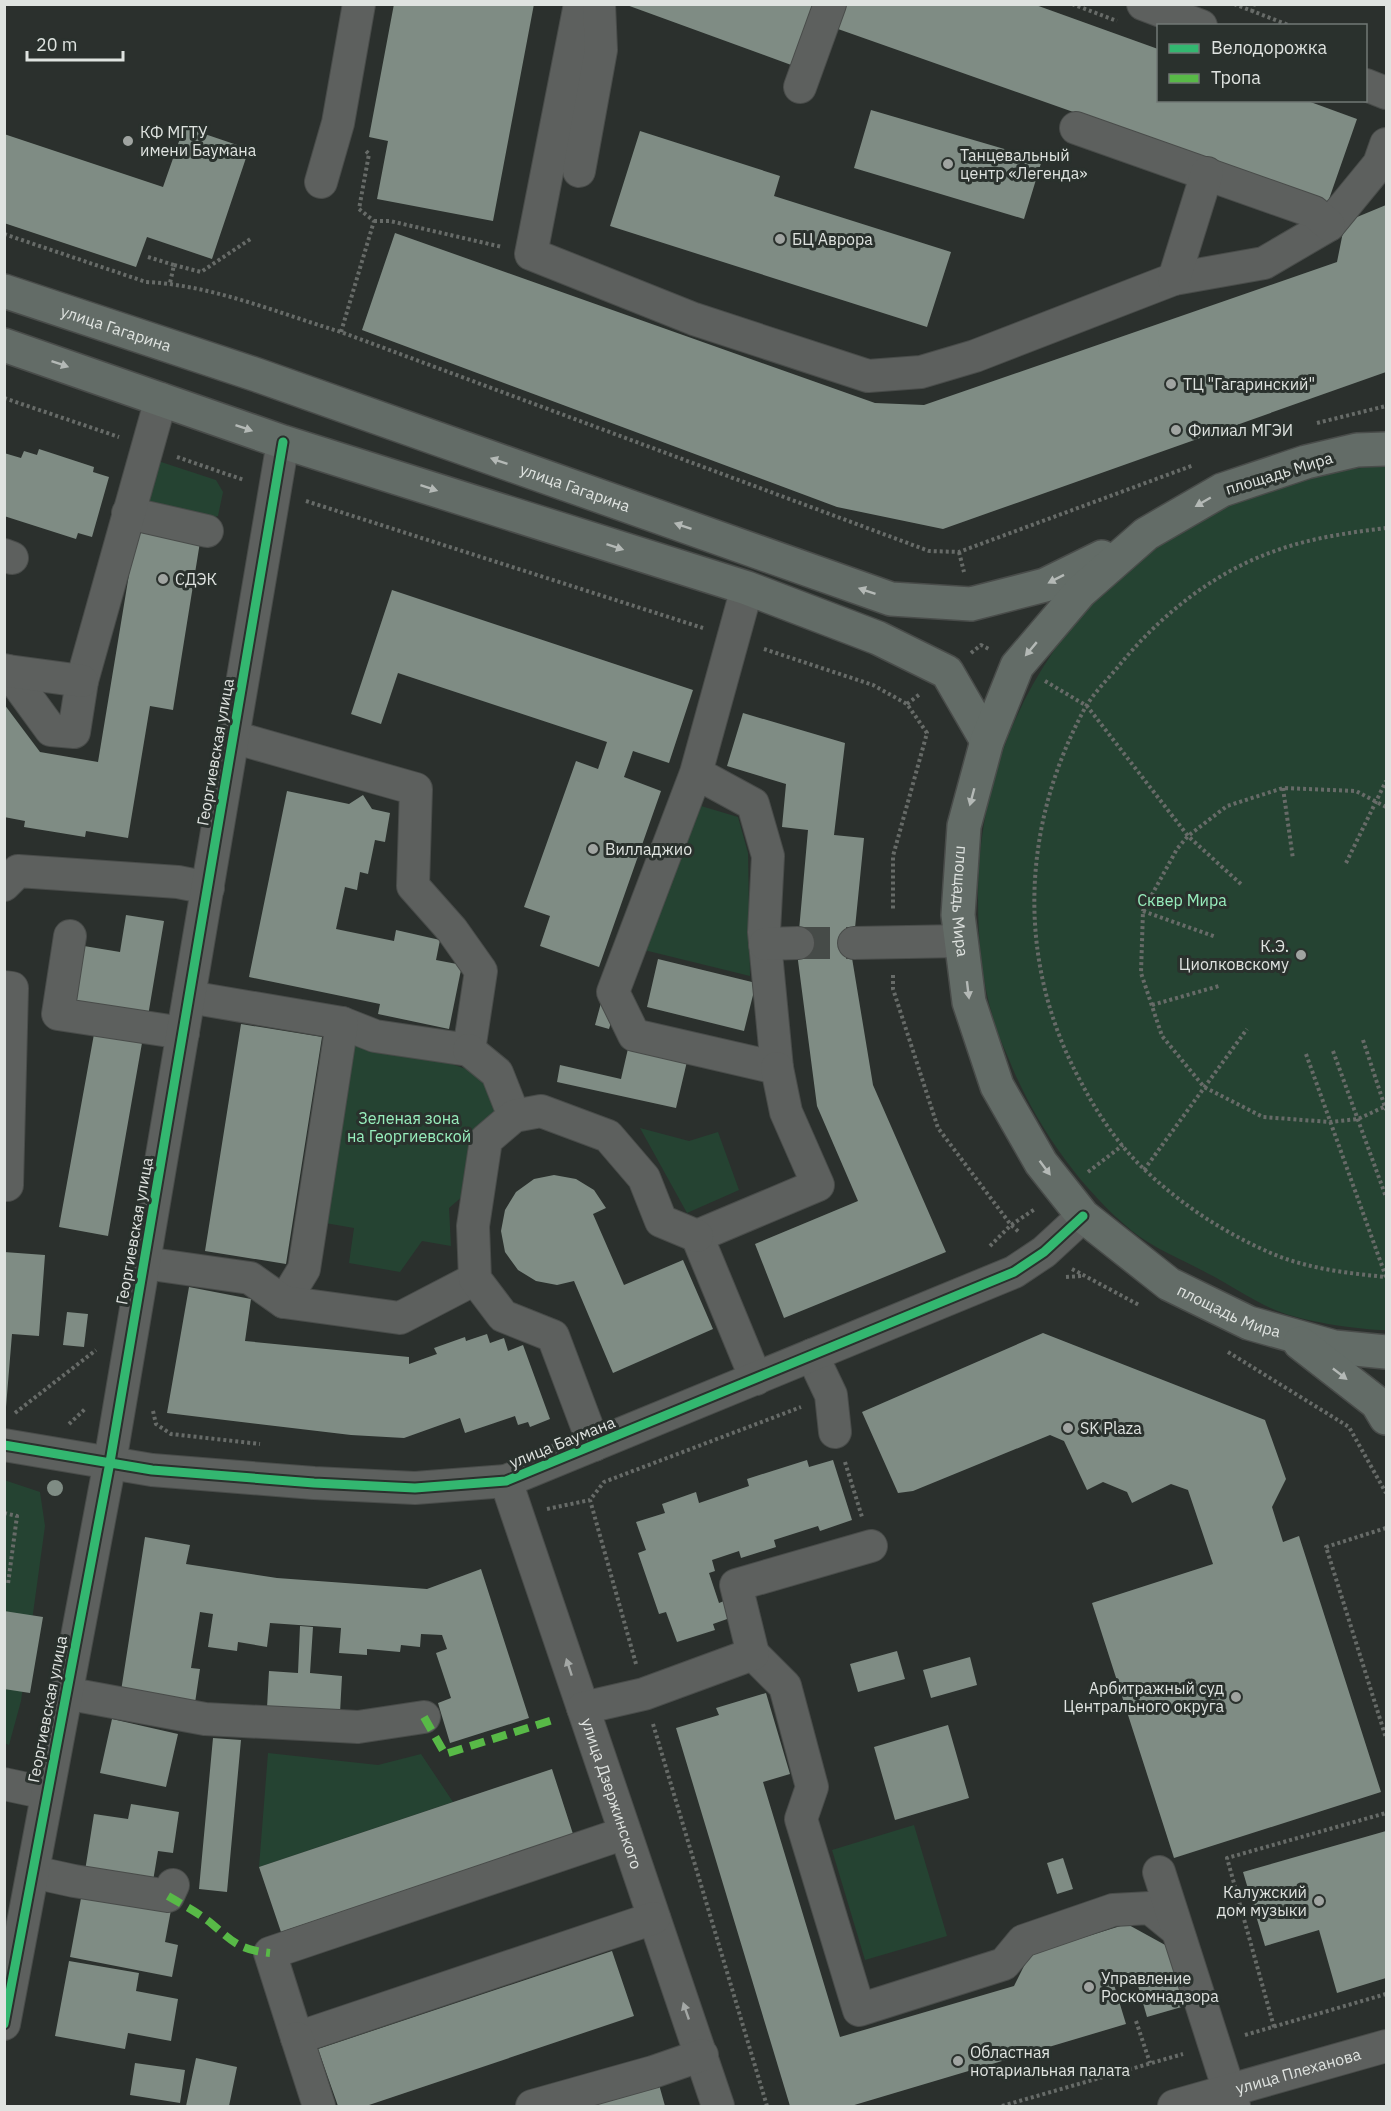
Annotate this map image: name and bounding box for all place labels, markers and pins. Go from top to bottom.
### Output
place label: КФ МГТУ имени Баумана [140,122,257,160]
marker: КФ МГТУ имени Баумана [121,134,135,148]
place label: Танцевальный центр «Легенда» [960,145,1087,183]
marker: Танцевальный центр «Легенда» [941,157,955,171]
place label: БЦ Аврора [792,229,873,249]
marker: БЦ Аврора [773,232,787,246]
place label: ТЦ "Гагаринский" [1183,374,1315,394]
marker: ТЦ "Гагаринский" [1164,377,1178,391]
place label: Филиал МГЭИ [1188,420,1293,440]
marker: Филиал МГЭИ [1169,423,1183,437]
place label: СДЭК [175,569,217,589]
marker: СДЭК [156,572,170,586]
place label: Вилладжио [605,839,692,859]
marker: Вилладжио [586,842,600,856]
place label: К.Э. Циолковскому [1179,936,1289,974]
marker: К.Э. Циолковскому [1294,948,1308,962]
place label: SK Plaza [1080,1418,1142,1438]
marker: SK Plaza [1061,1421,1075,1435]
place label: Арбитражный суд Центрального округа [1063,1678,1224,1716]
marker: Арбитражный суд Центрального округа [1229,1690,1243,1704]
place label: Калужский дом музыки [1217,1882,1307,1920]
marker: Калужский дом музыки [1312,1894,1326,1908]
place label: Управление Роскомнадзора [1101,1968,1219,2006]
marker: Управление Роскомнадзора [1082,1980,1096,1994]
place label: Областная нотариальная палата [970,2042,1131,2080]
marker: Областная нотариальная палата [951,2054,965,2068]

